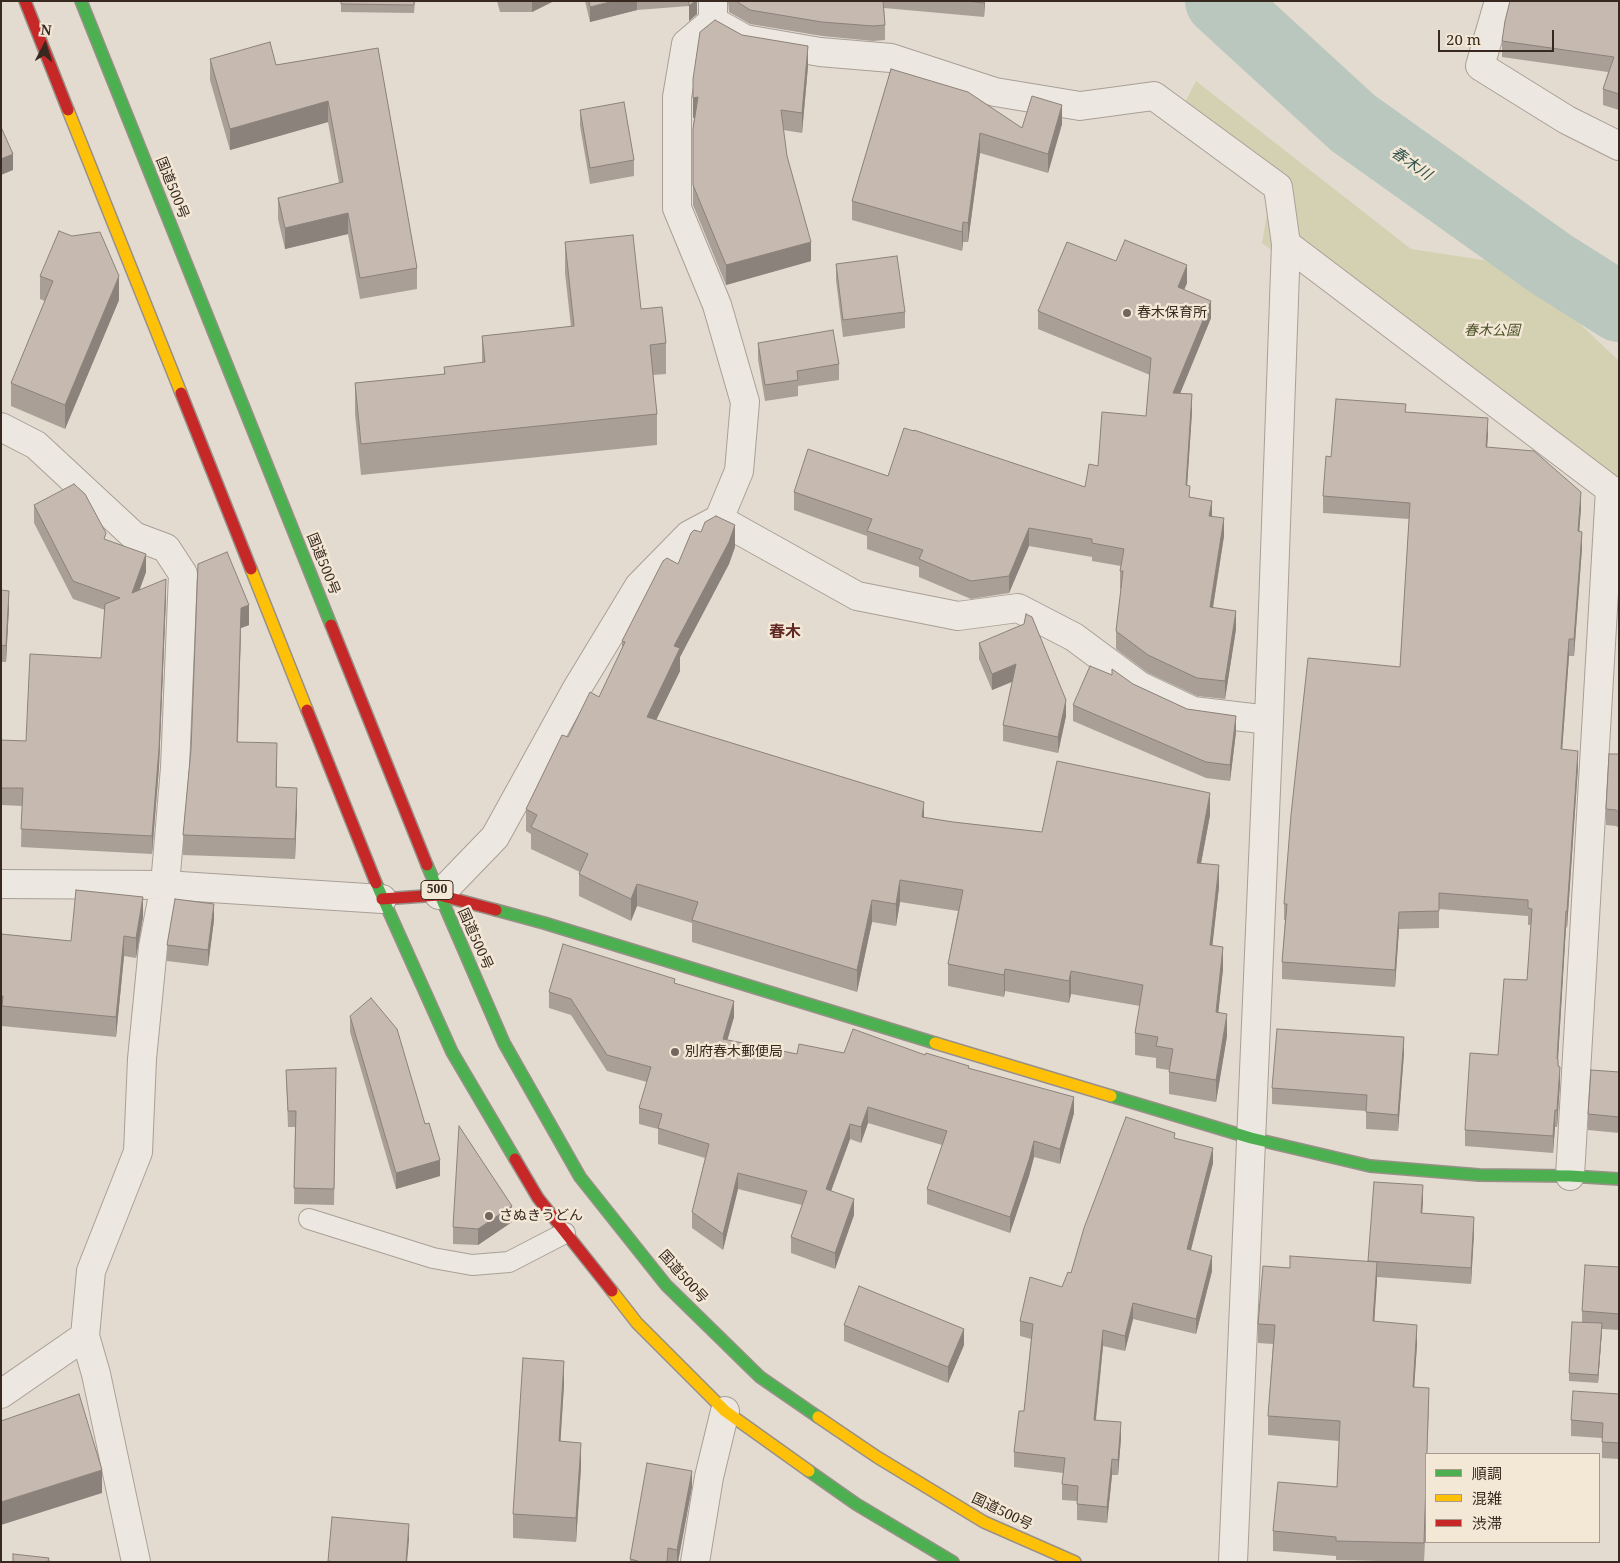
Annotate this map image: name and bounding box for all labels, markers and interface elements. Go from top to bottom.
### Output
north arrow [20,20,70,70]
text: N [40,20,53,40]
scale bar [1440,20,1556,52]
text: 20 m [1446,29,1481,49]
water label: 春木川 [1387,144,1435,184]
street label: 国道500号 [152,154,192,222]
place label: 春木保育所 [1137,305,1207,321]
marker: 春木保育所 [1121,307,1133,319]
park label: 春木公園 [1464,323,1520,339]
street label: 国道500号 [303,530,343,598]
district label: 春木 [769,622,801,642]
road number: 500 [421,880,453,900]
street label: 国道500号 [454,906,496,972]
place label: 別府春木郵便局 [685,1044,783,1060]
marker: 別府春木郵便局 [669,1046,681,1058]
place label: さぬきうどん [499,1208,583,1224]
marker: さぬきうどん [483,1210,495,1222]
street label: 国道500号 [655,1247,711,1307]
legend [1425,1453,1600,1543]
text: 順調 [1472,1463,1502,1483]
text: 混雑 [1472,1488,1502,1508]
street label: 国道500号 [969,1490,1035,1534]
text: 渋滞 [1472,1513,1502,1533]

